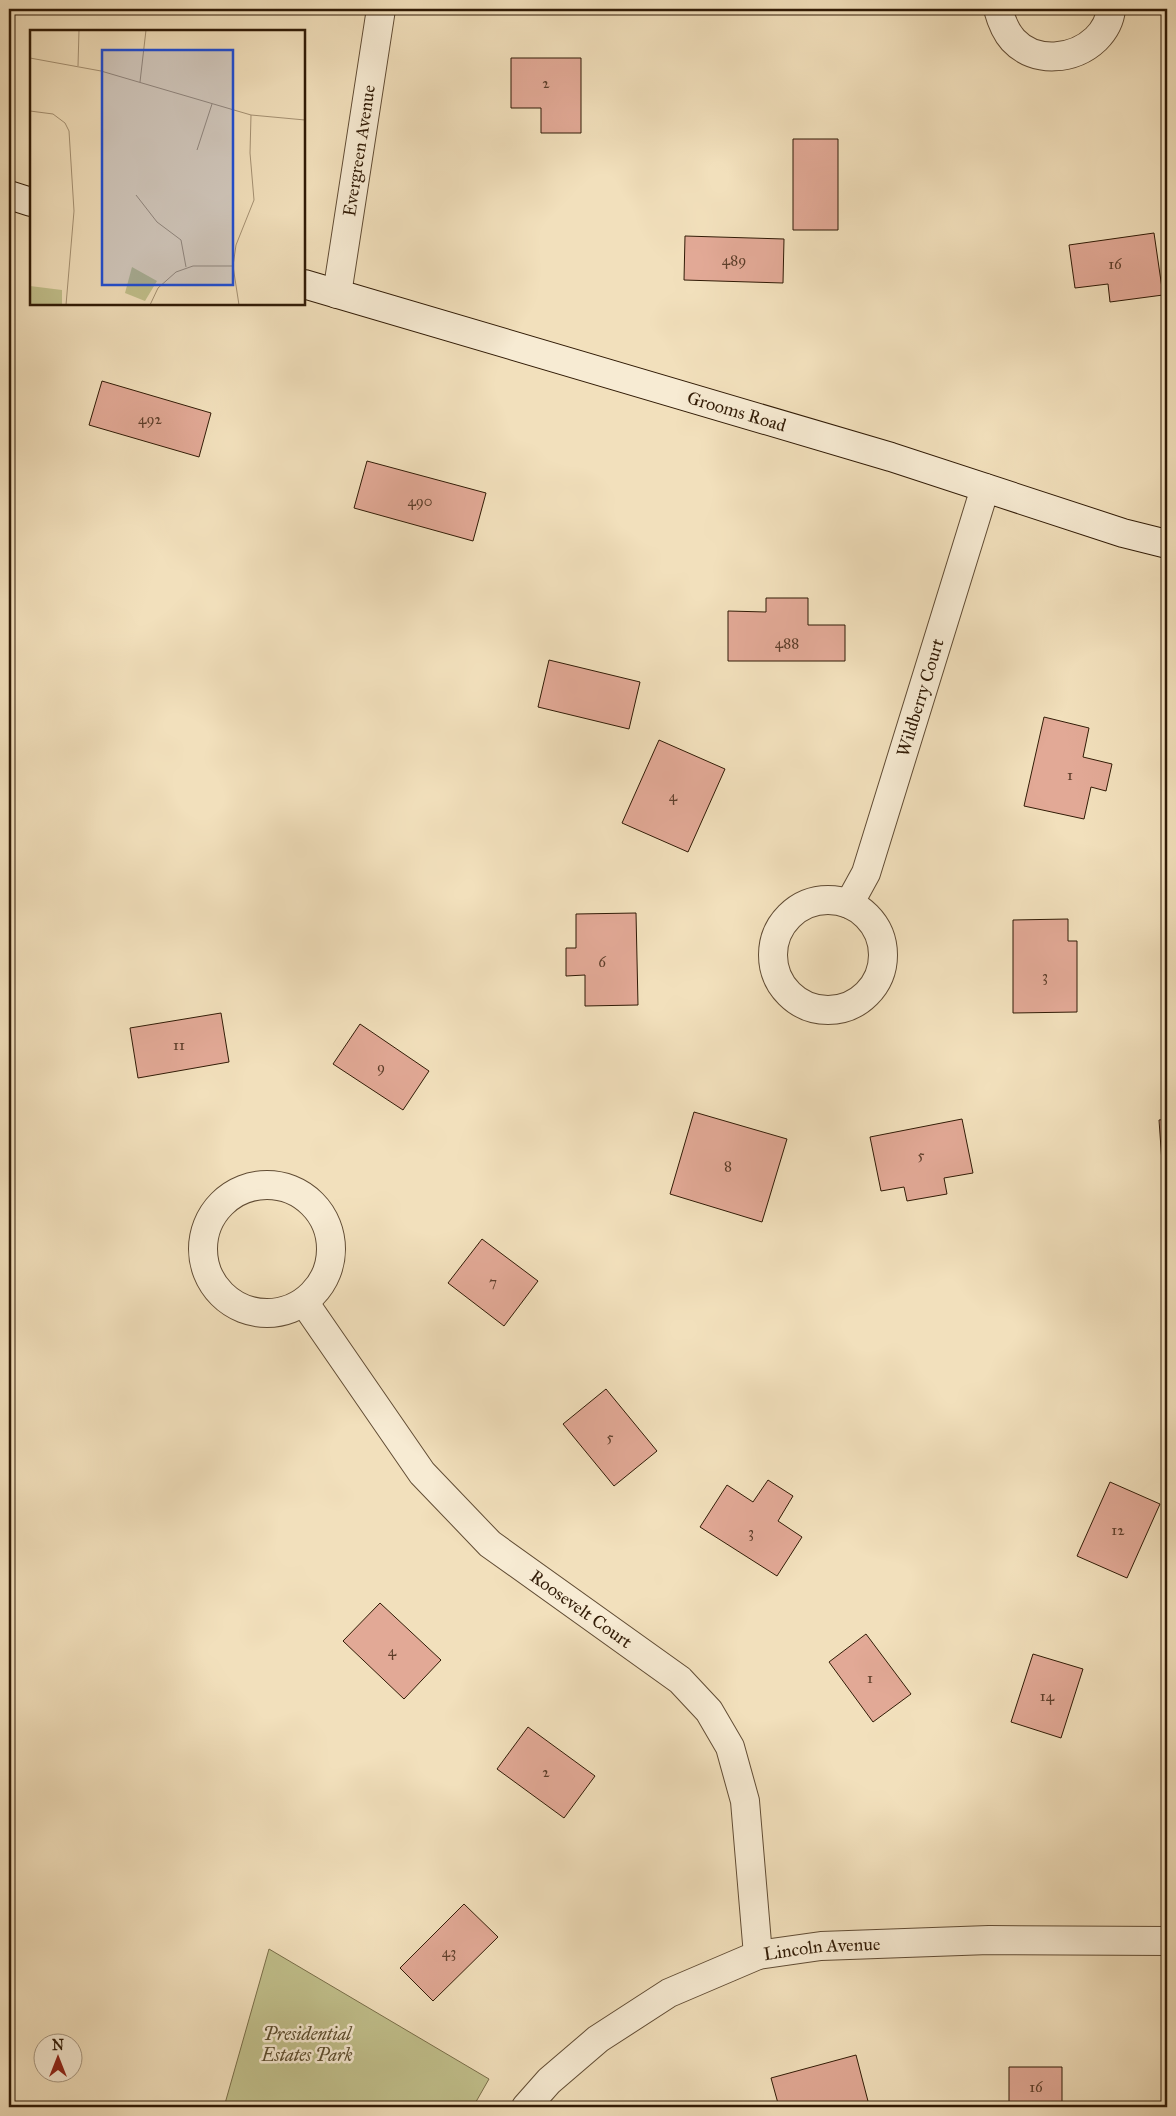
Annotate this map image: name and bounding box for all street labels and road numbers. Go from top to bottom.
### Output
street label: Evergreen Avenue [338,83,380,218]
street label: Grooms Road [684,386,789,436]
street label: Wildberry Court [892,635,949,759]
street label: Roosevelt Court [526,1565,637,1653]
street label: Lincoln Avenue [762,1933,881,1965]

